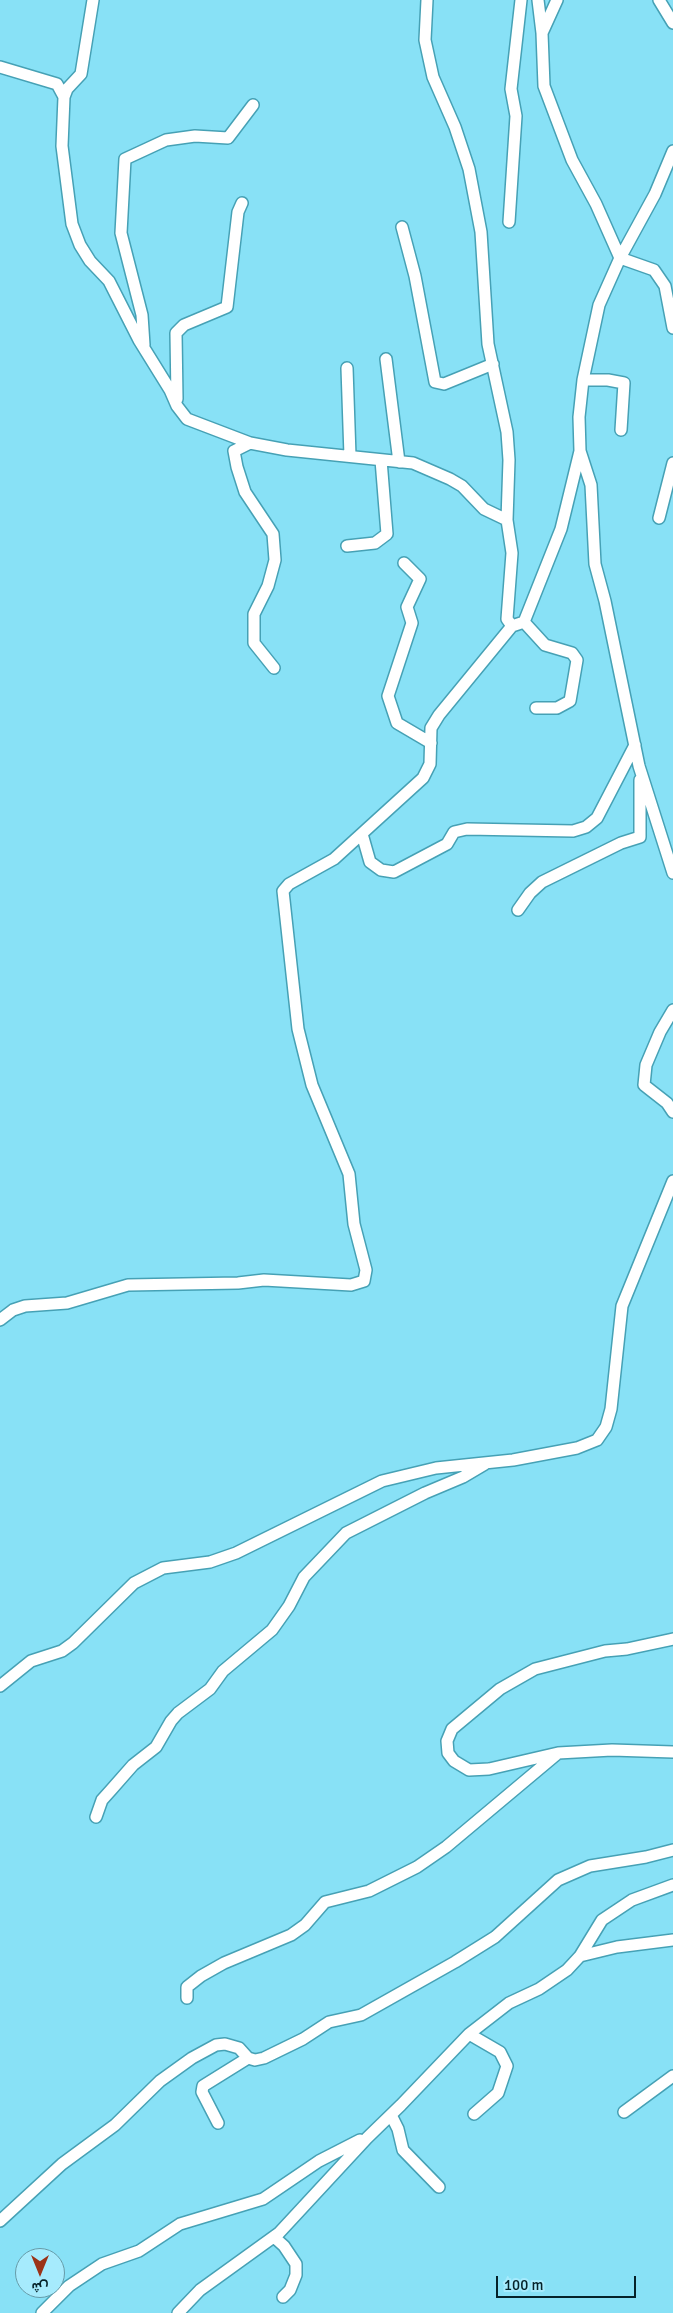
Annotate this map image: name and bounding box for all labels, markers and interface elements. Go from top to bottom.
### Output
north arrow [15,2248,65,2298]
scale bar [498,2266,638,2298]
text: 100 m [504,2276,544,2294]
text: ش [32,2279,48,2296]

